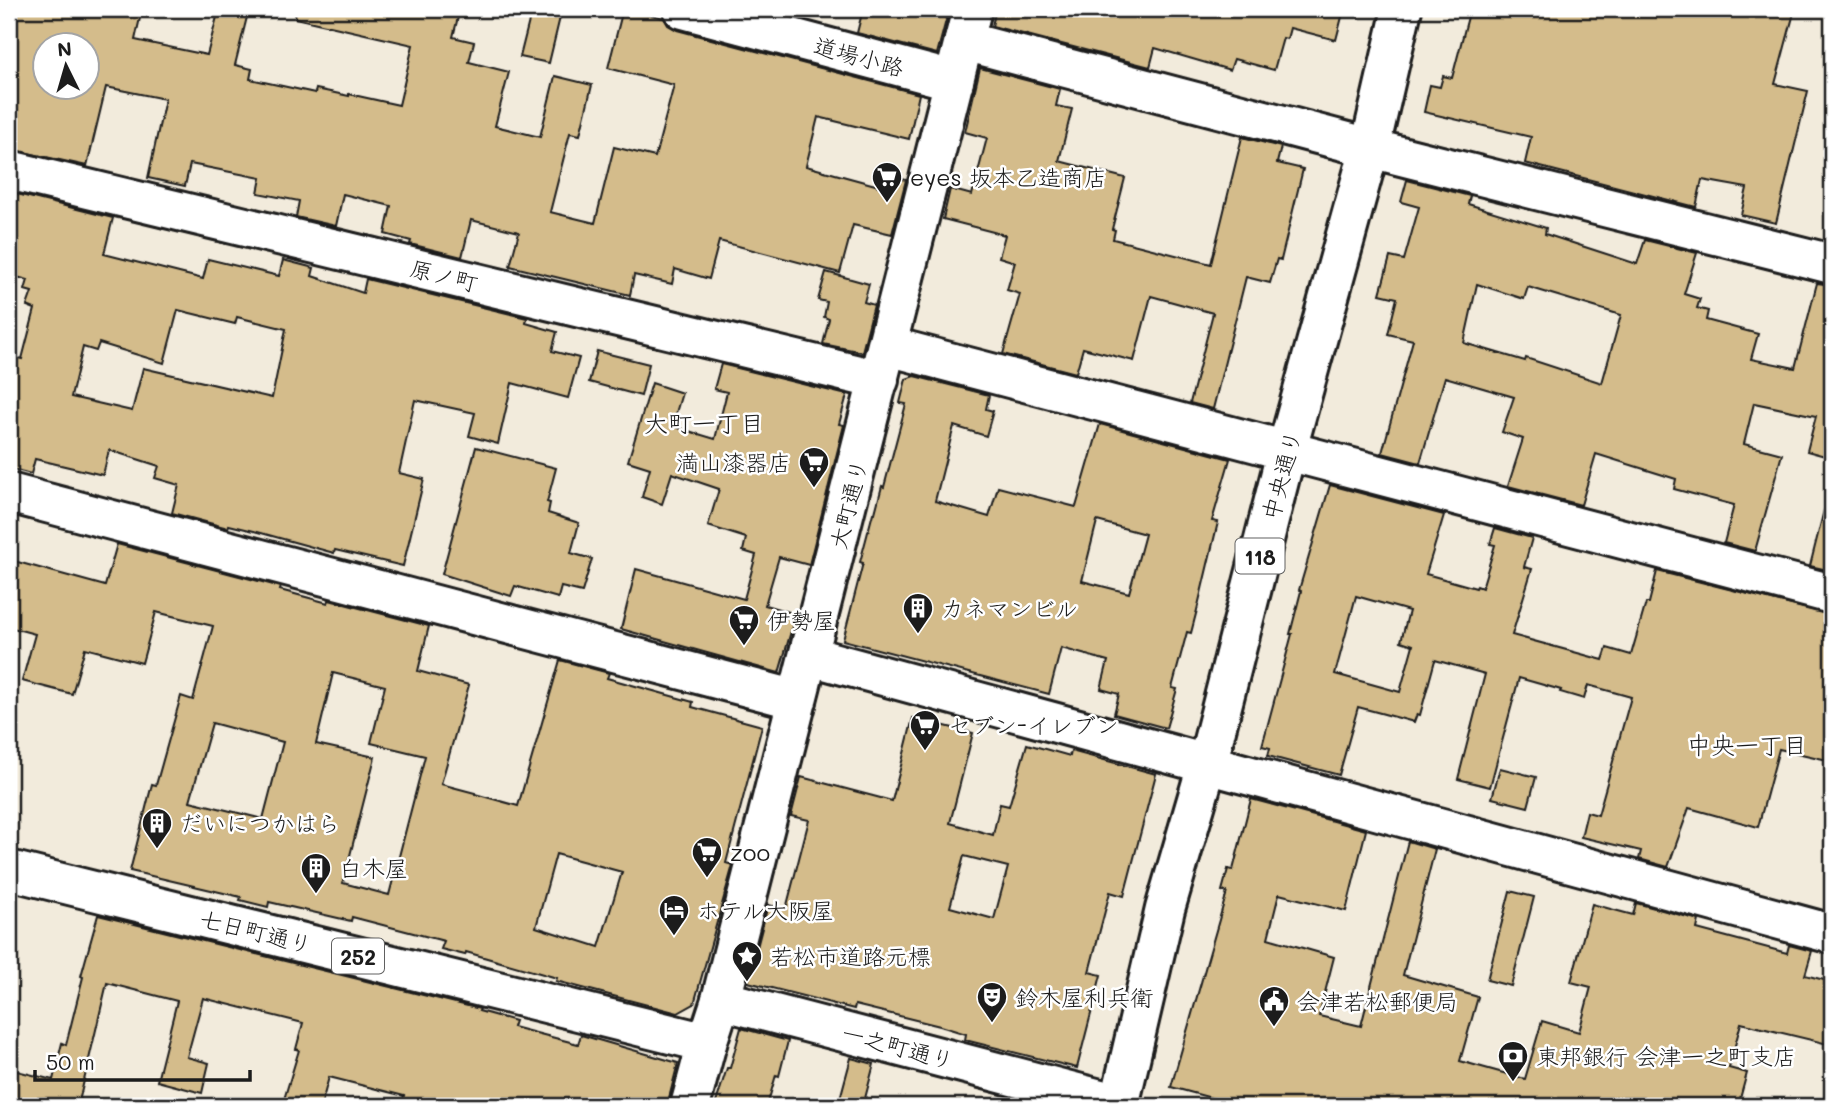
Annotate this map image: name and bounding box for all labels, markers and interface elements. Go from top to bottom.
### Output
street label: 道場小路 [811,30,907,82]
north arrow [32,32,102,102]
text: N [56,35,73,62]
supermarket icon: eyes 坂本乙造商店 [870,160,904,204]
place label: eyes 坂本乙造商店 [910,162,1107,192]
street label: 原ノ町 [407,252,481,298]
district label: 大町一丁目 [644,407,764,438]
street label: 中央通り [1255,427,1307,523]
supermarket icon: 満山漆器店 [797,445,831,489]
place label: 満山漆器店 [676,447,791,477]
street label: 大町通り [822,456,874,552]
road number: 118 [1236,538,1284,574]
building icon: カネマンビル [901,591,935,635]
place label: カネマンビル [941,593,1078,623]
supermarket icon: 伊勢屋 [727,603,761,647]
place label: 伊勢屋 [767,605,836,635]
supermarket icon: セブン-イレブン [908,708,942,752]
place label: セブン-イレブン [948,710,1119,740]
district label: 中央一丁目 [1687,729,1807,760]
building icon: だいにつかはら [140,806,174,850]
place label: だいにつかはら [180,808,341,838]
supermarket icon: zoo [690,835,724,879]
place label: zoo [730,837,770,867]
building icon: 白木屋 [299,851,333,895]
place label: 白木屋 [339,853,408,883]
hotel icon: ホテル大阪屋 [657,893,691,937]
place label: ホテル大阪屋 [697,895,834,925]
street label: 七日町通り [197,903,315,959]
road number: 252 [332,939,384,974]
place icon: 若松市道路元標 [730,939,764,983]
place label: 若松市道路元標 [770,941,931,971]
theatre icon: 鈴木屋利兵衛 [975,980,1009,1024]
place label: 鈴木屋利兵衛 [1015,982,1153,1012]
public building icon: 会津若松郵便局 [1257,984,1291,1028]
place label: 会津若松郵便局 [1297,986,1458,1016]
street label: 一之町通り [839,1017,957,1075]
scale bar [35,1038,250,1082]
bank icon: 東邦銀行 会津一之町支店 [1496,1039,1530,1083]
place label: 東邦銀行 会津一之町支店 [1536,1041,1796,1071]
text: 50 m [46,1048,95,1075]

